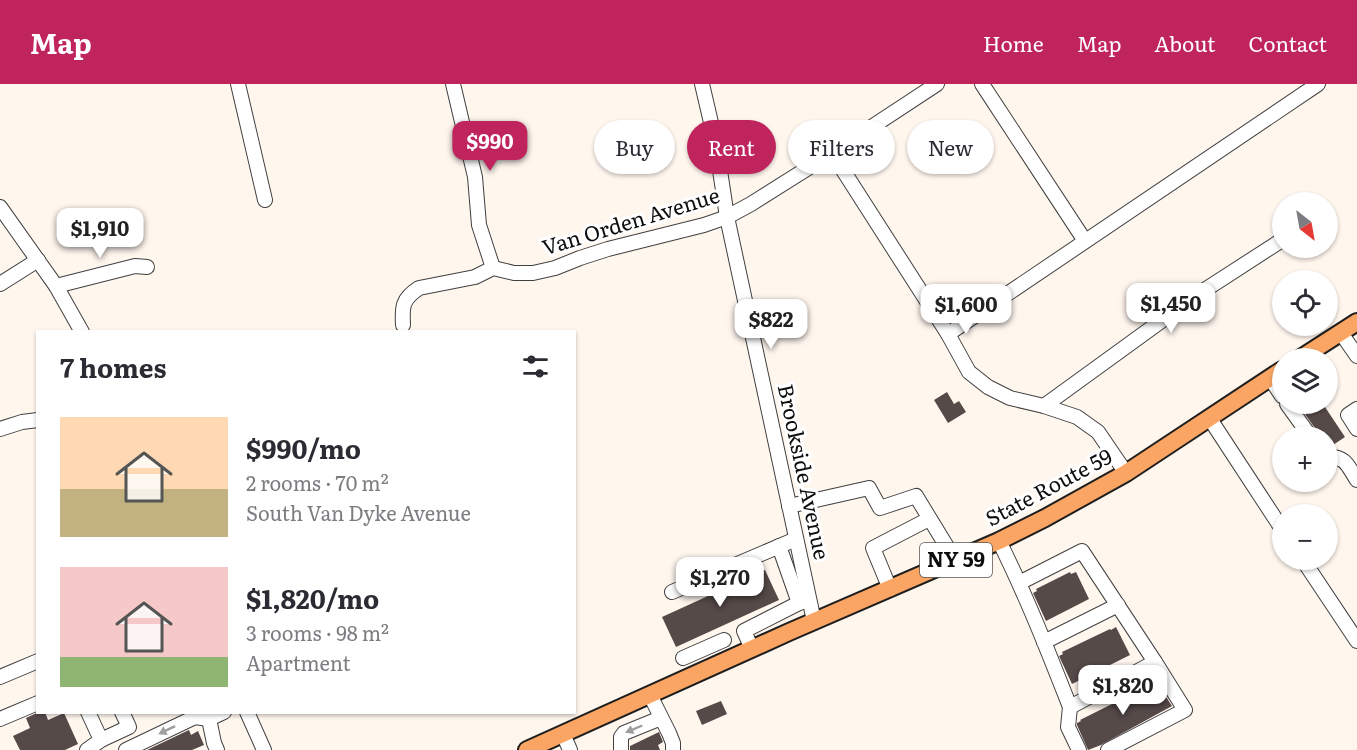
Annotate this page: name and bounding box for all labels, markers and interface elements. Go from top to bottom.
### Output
text: Map [30,21,92,63]
text: Home [983,27,1044,58]
text: Map [1077,27,1121,58]
text: About [1154,27,1216,58]
text: Contact [1249,27,1327,58]
chip: Buy [594,120,675,174]
chip: Rent [687,120,776,174]
chip: Filters [788,120,895,174]
chip: New [907,120,994,174]
pin: $990 [454,121,526,172]
text: $990 [466,125,514,155]
street label: Van Orden Avenue [538,178,723,261]
north arrow [1272,192,1338,258]
map controls [1272,192,1338,570]
pin: $1,910 [51,208,149,259]
text: $1,910 [71,212,129,242]
button: locate [1272,270,1338,336]
pin: $1,450 [1122,283,1220,334]
pin: $1,600 [917,284,1015,335]
text: $1,450 [1140,287,1202,317]
text: $1,600 [934,288,998,318]
pin: $822 [735,299,807,350]
text: $822 [748,303,794,333]
text: 7 homes [60,347,166,386]
button: layers [1272,348,1338,414]
icon: filters [519,350,552,383]
street label: Brookside Avenue [772,381,839,562]
button: + [1272,426,1338,492]
text: $990/mo [246,428,361,467]
street label: State Route 59 [979,439,1117,532]
icon: home [108,441,180,513]
text: 2 rooms · 70 m² [246,467,389,497]
text: South Van Dyke Avenue [246,497,471,527]
button: − [1272,504,1338,570]
road number: NY 59 [920,543,992,577]
pin: $1,270 [671,557,769,608]
text: $1,270 [690,561,750,591]
text: $1,820/mo [246,578,379,617]
icon: home [108,591,180,663]
text: 3 rooms · 98 m² [246,617,389,647]
text: Apartment [246,647,351,677]
pin: $1,820 [1074,665,1172,716]
text: $1,820 [1092,669,1154,699]
one-way arrow [158,725,175,735]
one-way arrow [625,725,643,734]

